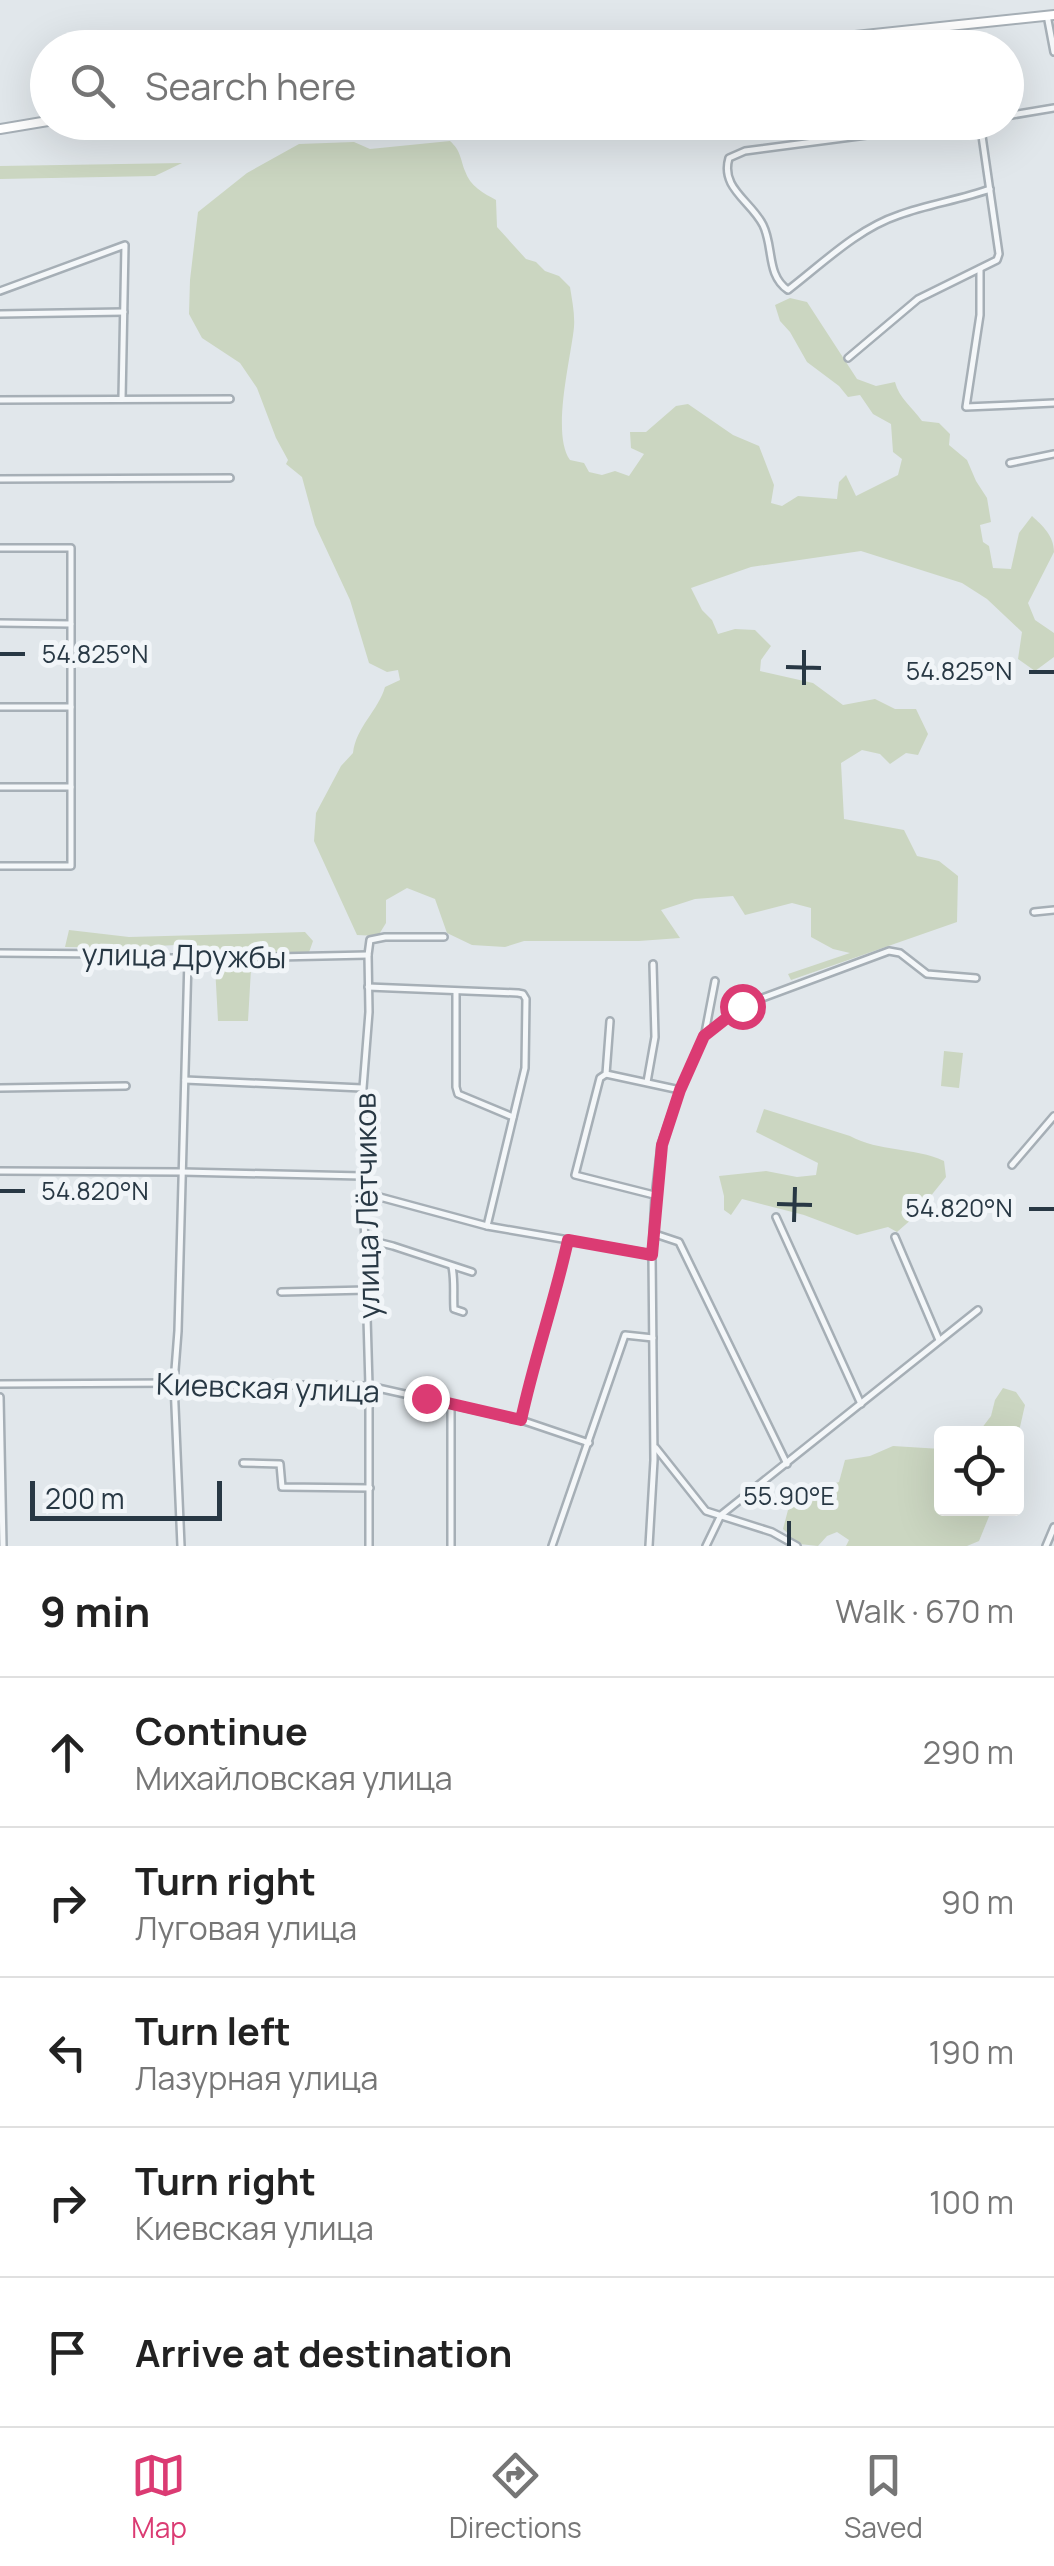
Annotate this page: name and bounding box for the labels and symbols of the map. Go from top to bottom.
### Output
text: 54.825°N [42,636,148,671]
text: 54.825°N [906,653,1012,688]
street label: улица Дружбы [81,933,287,977]
route start [720,984,766,1030]
street label: улица Лётчиков [344,1093,388,1319]
text: 54.820°N [41,1173,149,1208]
text: 54.820°N [905,1190,1013,1225]
street label: Киевская улица [155,1363,381,1411]
route end [404,1376,450,1422]
scale bar [30,1476,222,1521]
text: 55.90°E [743,1478,835,1513]

